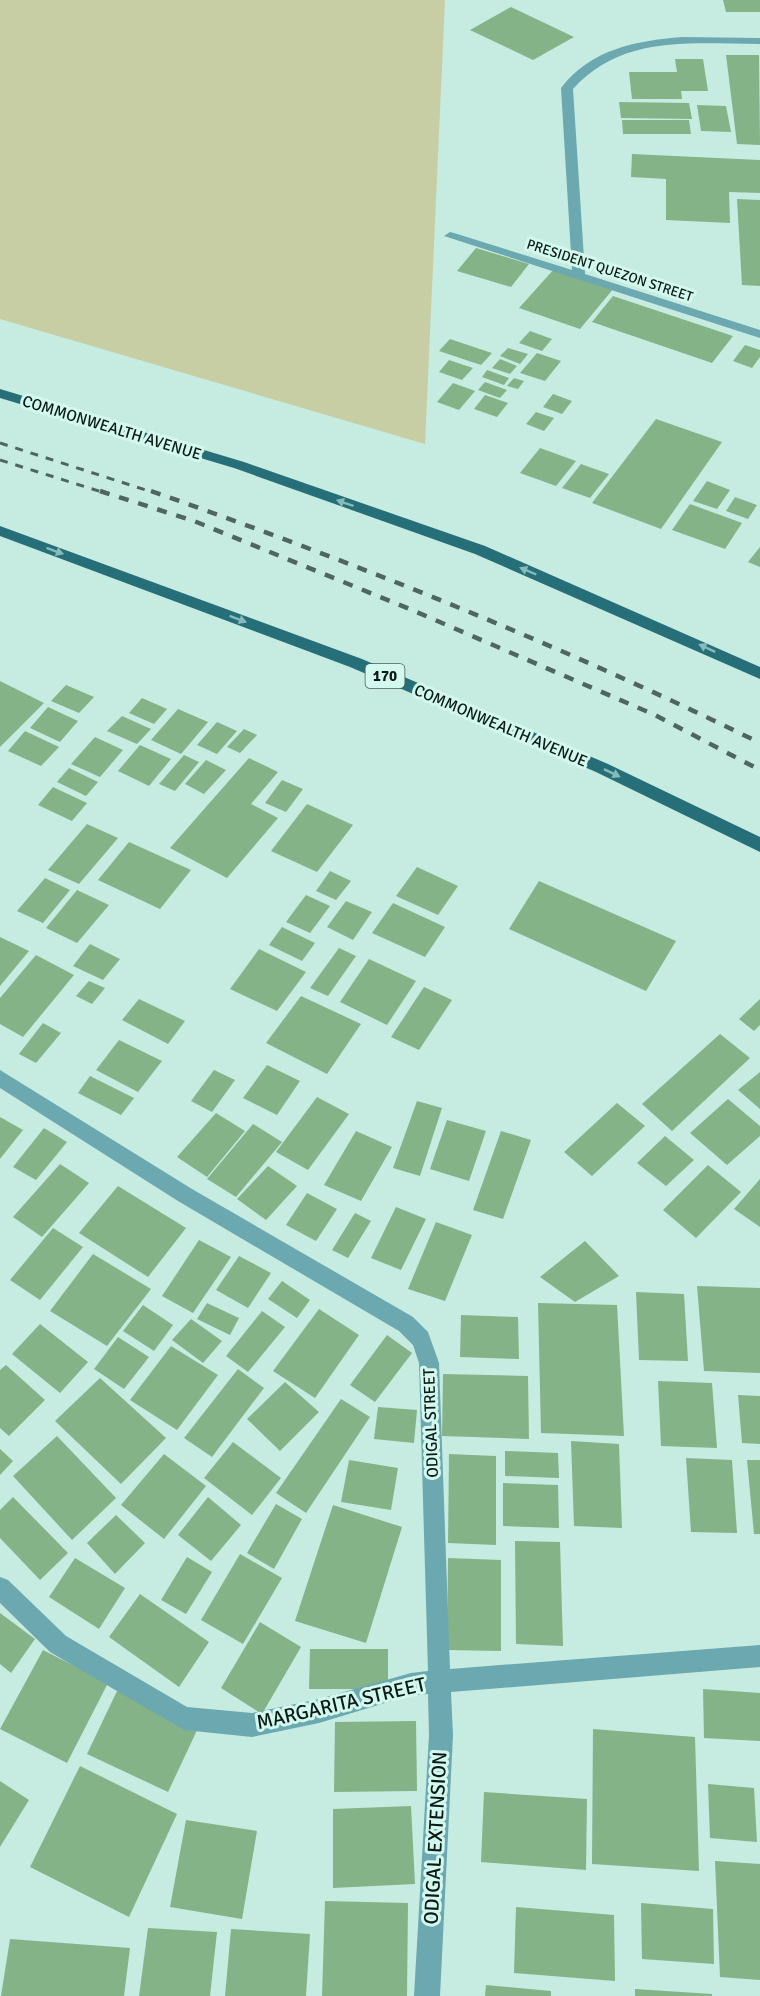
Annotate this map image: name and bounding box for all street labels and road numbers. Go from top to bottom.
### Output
street label: PRESIDENT QUEZON STREET [525,236,695,305]
street label: COMMONWEALTH AVENUE [20,391,204,465]
road number: 170 [366,664,404,688]
street label: COMMONWEALTH AVENUE [411,680,590,772]
street label: ODIGAL STREET [419,1368,443,1478]
street label: MARGARITA STREET [254,1672,428,1735]
street label: ODIGAL EXTENSION [418,1751,453,1925]

